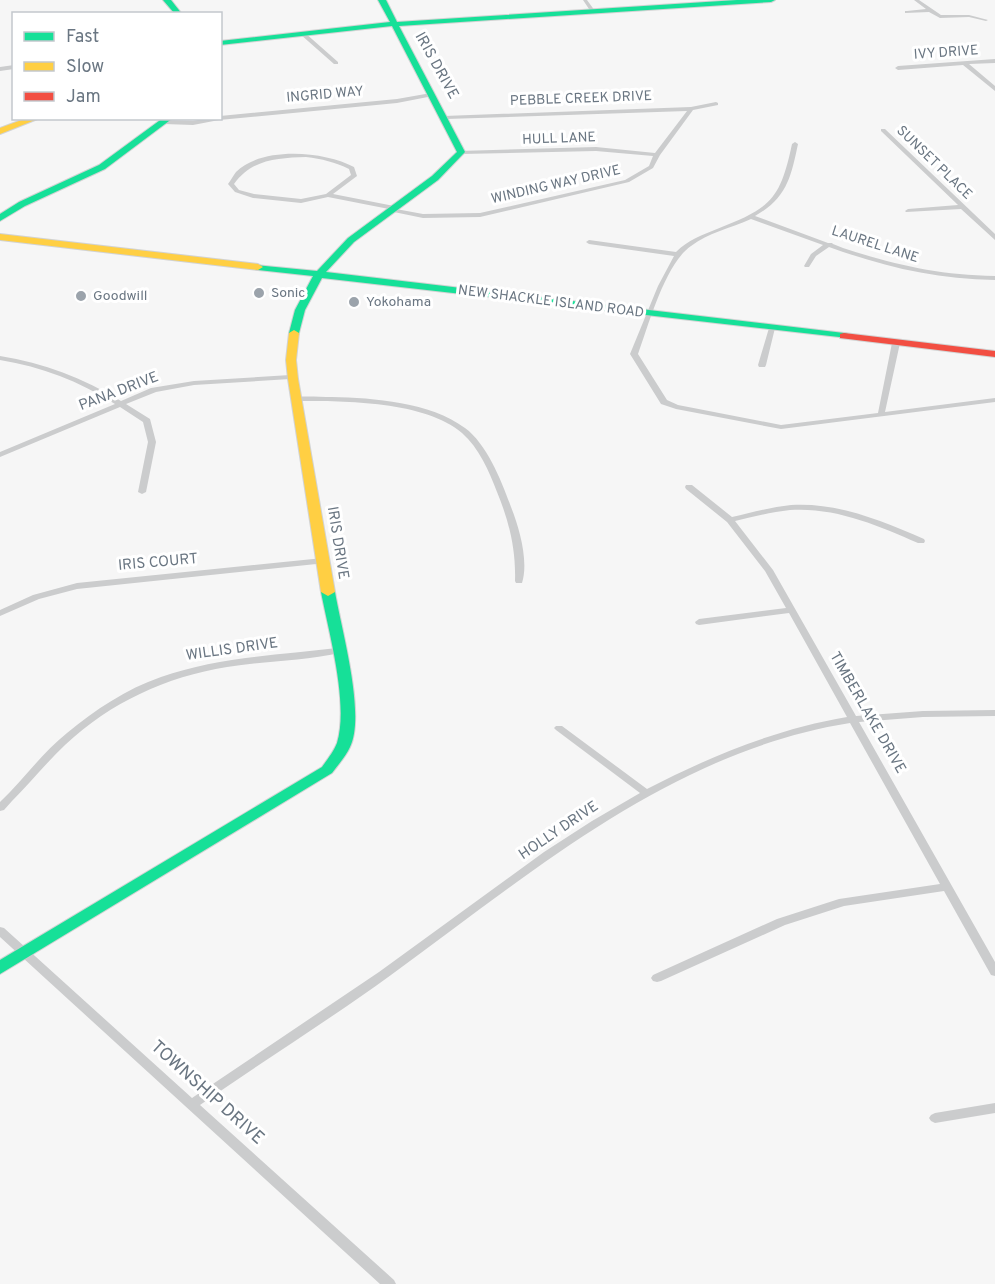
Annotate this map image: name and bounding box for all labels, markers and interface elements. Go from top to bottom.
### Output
legend [12,12,222,120]
text: Fast [66,26,99,49]
street label: IRIS DRIVE [410,29,462,103]
street label: IVY DRIVE [913,42,979,64]
text: Slow [66,56,104,79]
street label: INGRID WAY [286,83,364,107]
text: Jam [66,86,101,109]
street label: PEBBLE CREEK DRIVE [510,88,652,110]
street label: SUNSET PLACE [893,123,975,203]
street label: HULL LANE [522,129,596,149]
street label: WINDING WAY DRIVE [490,162,622,208]
street label: LAUREL LANE [829,223,921,267]
street label: NEW SHACKLE ISLAND ROAD [457,282,645,322]
place label: Sonic [271,285,305,302]
marker: Sonic [252,286,266,300]
place label: Goodwill [93,288,147,305]
marker: Goodwill [74,289,88,303]
place label: Yokohama [366,294,431,311]
marker: Yokohama [347,295,361,309]
street label: PANA DRIVE [76,368,162,416]
street label: IRIS DRIVE [322,505,352,581]
street label: IRIS COURT [117,550,199,576]
street label: WILLIS DRIVE [185,634,279,666]
street label: TIMBERLAKE DRIVE [824,649,910,777]
street label: HOLLY DRIVE [516,797,602,865]
street label: TOWNSHIP DRIVE [145,1036,269,1150]

